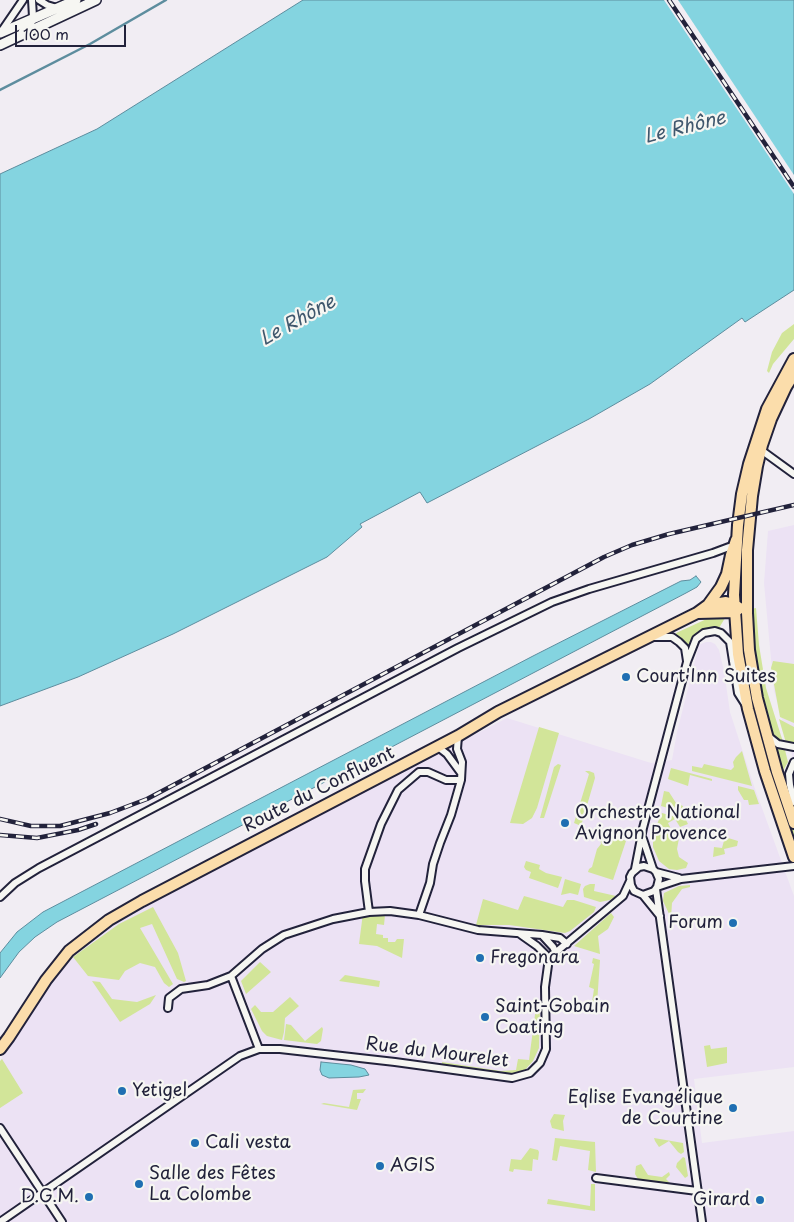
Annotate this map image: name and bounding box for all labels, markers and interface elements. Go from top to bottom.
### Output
scale bar [18,15,129,47]
text: 100 m [23,22,69,45]
water label: Le Rhône [642,107,728,149]
water label: Le Rhône [256,291,340,351]
place label: Court'Inn Suites [636,666,776,688]
marker: Court'Inn Suites [620,671,632,683]
street label: Route du Confluent [240,742,398,838]
place label: Orchestre National Avignon Provence [575,802,740,844]
marker: Orchestre National Avignon Provence [559,817,571,829]
place label: Forum [668,912,723,934]
marker: Forum [727,917,739,929]
place label: Fregonara [490,947,579,969]
marker: Fregonara [474,952,486,964]
place label: Saint-Gobain Coating [495,996,610,1038]
marker: Saint-Gobain Coating [479,1011,491,1023]
street label: Rue du Mourelet [364,1034,510,1072]
place label: Yetigel [132,1080,187,1102]
marker: Yetigel [116,1085,128,1097]
place label: Eqlise Evangélique de Courtine [567,1087,723,1130]
marker: Eqlise Evangélique de Courtine [727,1102,739,1114]
place label: Cali vesta [205,1132,291,1154]
marker: Cali vesta [189,1137,201,1149]
place label: AGIS [390,1155,435,1177]
marker: AGIS [374,1160,386,1172]
place label: Salle des Fêtes La Colombe [149,1163,276,1206]
marker: Salle des Fêtes La Colombe [133,1178,145,1190]
place label: D.G.M. [20,1186,79,1208]
place label: Girard [693,1189,750,1211]
marker: D.G.M. [83,1191,95,1203]
marker: Girard [754,1194,766,1206]

